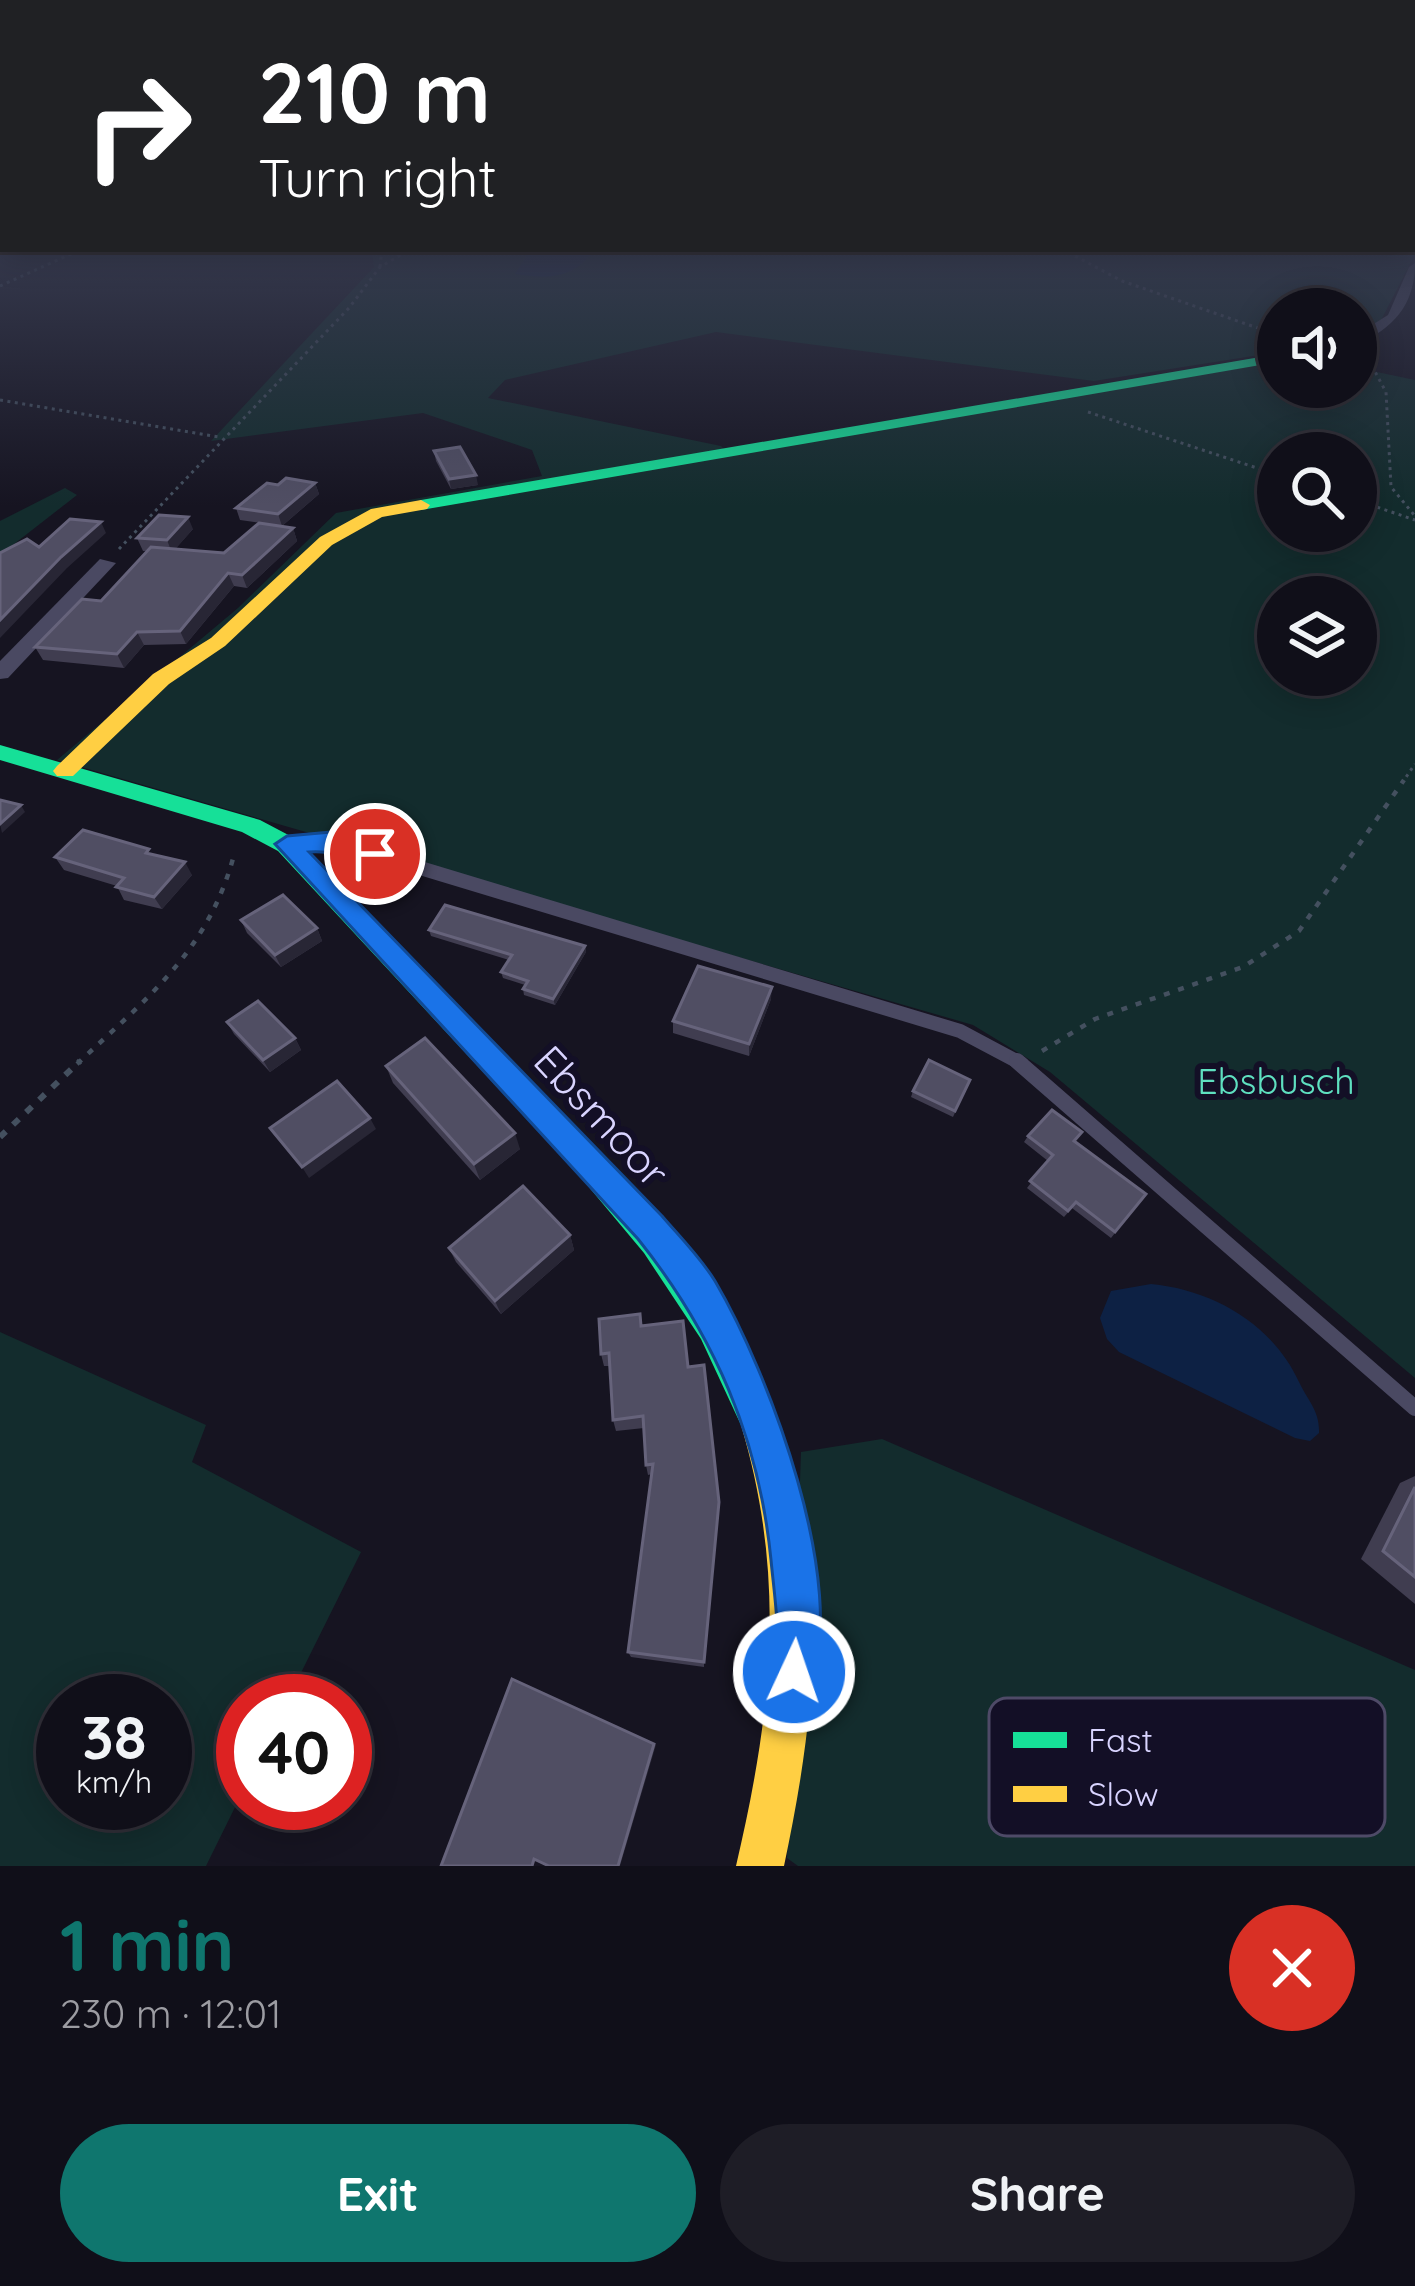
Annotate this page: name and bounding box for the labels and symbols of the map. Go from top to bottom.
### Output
pin [324,803,426,905]
street label: Ebsmoor [523,1034,681,1198]
park label: Ebsbusch [1197,1058,1355,1103]
position arrow [731,1609,857,1735]
speed limit sign: 40 [216,1674,372,1830]
legend [989,1698,1385,1836]
text: Fast [1088,1719,1153,1760]
text: Slow [1088,1773,1159,1814]

